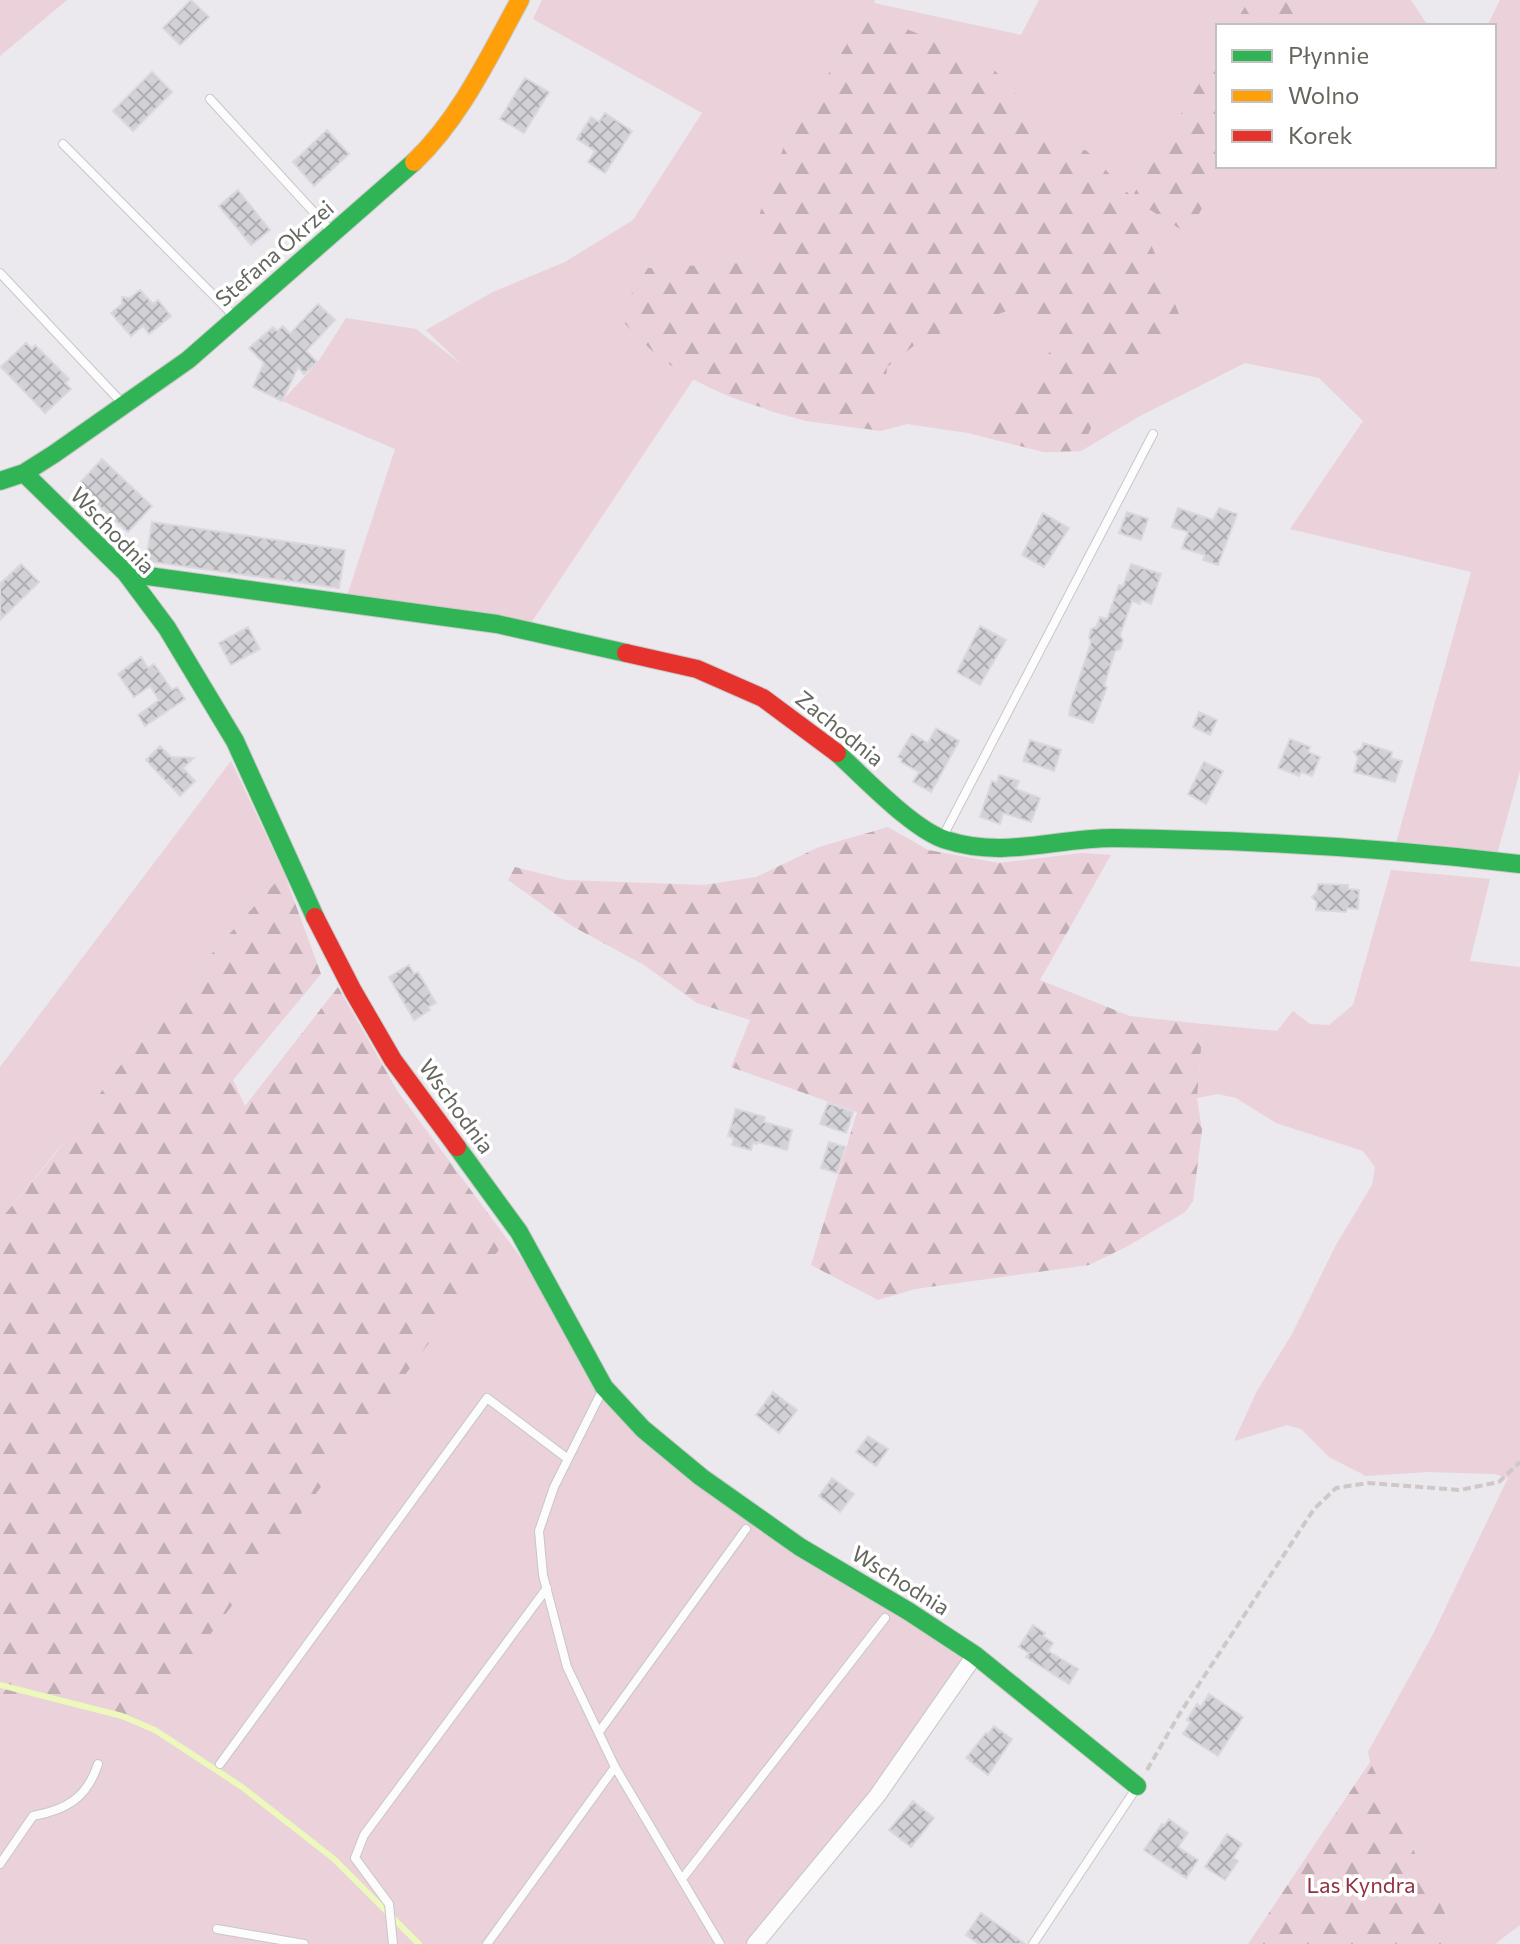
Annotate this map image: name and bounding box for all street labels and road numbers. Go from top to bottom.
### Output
street label: Stefana Okrzei [209,194,339,312]
street label: Wschodnia [65,481,161,579]
street label: Zachodnia [791,684,889,772]
street label: Wschodnia [414,1054,500,1158]
street label: Wschodnia [847,1539,955,1621]

